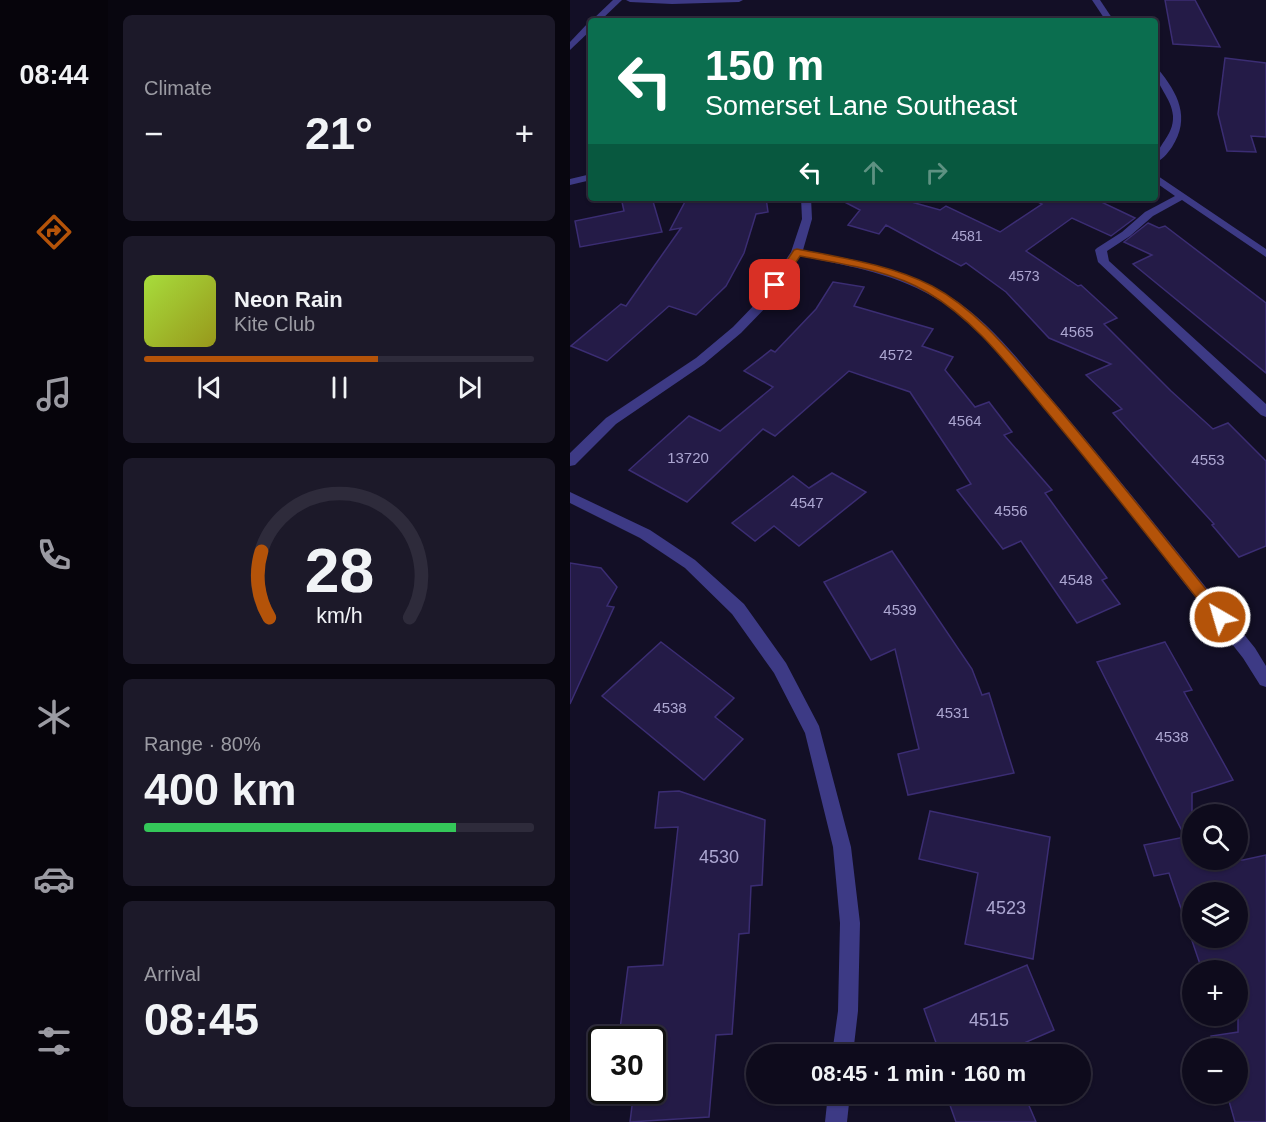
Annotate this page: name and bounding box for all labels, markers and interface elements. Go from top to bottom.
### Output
icon: left [606,42,684,120]
text: 150 m [705,42,824,89]
text: 08:44 [19,60,89,90]
text: Climate [144,77,212,99]
text: Somerset Lane Southeast [705,91,1017,121]
text: 21° [305,108,373,159]
text: − [144,115,163,152]
text: + [515,115,534,152]
icon: left [794,156,827,189]
icon: ahead [857,156,890,189]
icon: right [920,156,953,189]
icon: directions [33,211,75,253]
house number: 4581 [951,228,983,244]
pin [749,259,800,310]
icon: arrive [758,268,791,301]
house number: 4573 [1008,268,1040,284]
text: Neon Rain [234,287,343,312]
text: Kite Club [234,313,315,335]
house number: 4565 [1060,323,1094,340]
house number: 4572 [879,346,913,363]
icon: previous [193,371,226,404]
icon: pause [323,371,356,404]
icon: next [453,371,486,404]
icon: music [33,373,75,415]
house number: 4564 [948,412,982,429]
house number: 13720 [667,449,709,466]
house number: 4553 [1191,451,1225,468]
house number: 4547 [790,494,824,511]
house number: 4556 [994,502,1028,519]
icon: phone [33,534,75,576]
text: 28 [304,536,374,605]
house number: 4548 [1059,571,1093,588]
position arrow [1188,585,1252,649]
house number: 4539 [883,601,917,618]
text: km/h [316,604,362,628]
icon: climate [33,696,75,738]
house number: 4538 [653,699,687,716]
house number: 4531 [936,704,970,721]
house number: 4538 [1155,728,1189,745]
text: Range · 80% [144,733,261,755]
text: 400 km [144,764,297,815]
map controls [1182,804,1248,1104]
button: search [1182,804,1248,870]
house number: 4530 [699,847,739,867]
icon: car [33,858,75,900]
button: layers [1182,882,1248,948]
house number: 4523 [986,898,1026,918]
button: + [1182,960,1248,1026]
text: Arrival [144,963,201,985]
text: 08:45 [144,994,259,1045]
house number: 4515 [969,1010,1009,1030]
icon: filters [33,1020,75,1062]
speed limit sign: 30 [588,1026,666,1104]
button: − [1182,1038,1248,1104]
text: 08:45 · 1 min · 160 m [811,1061,1026,1086]

